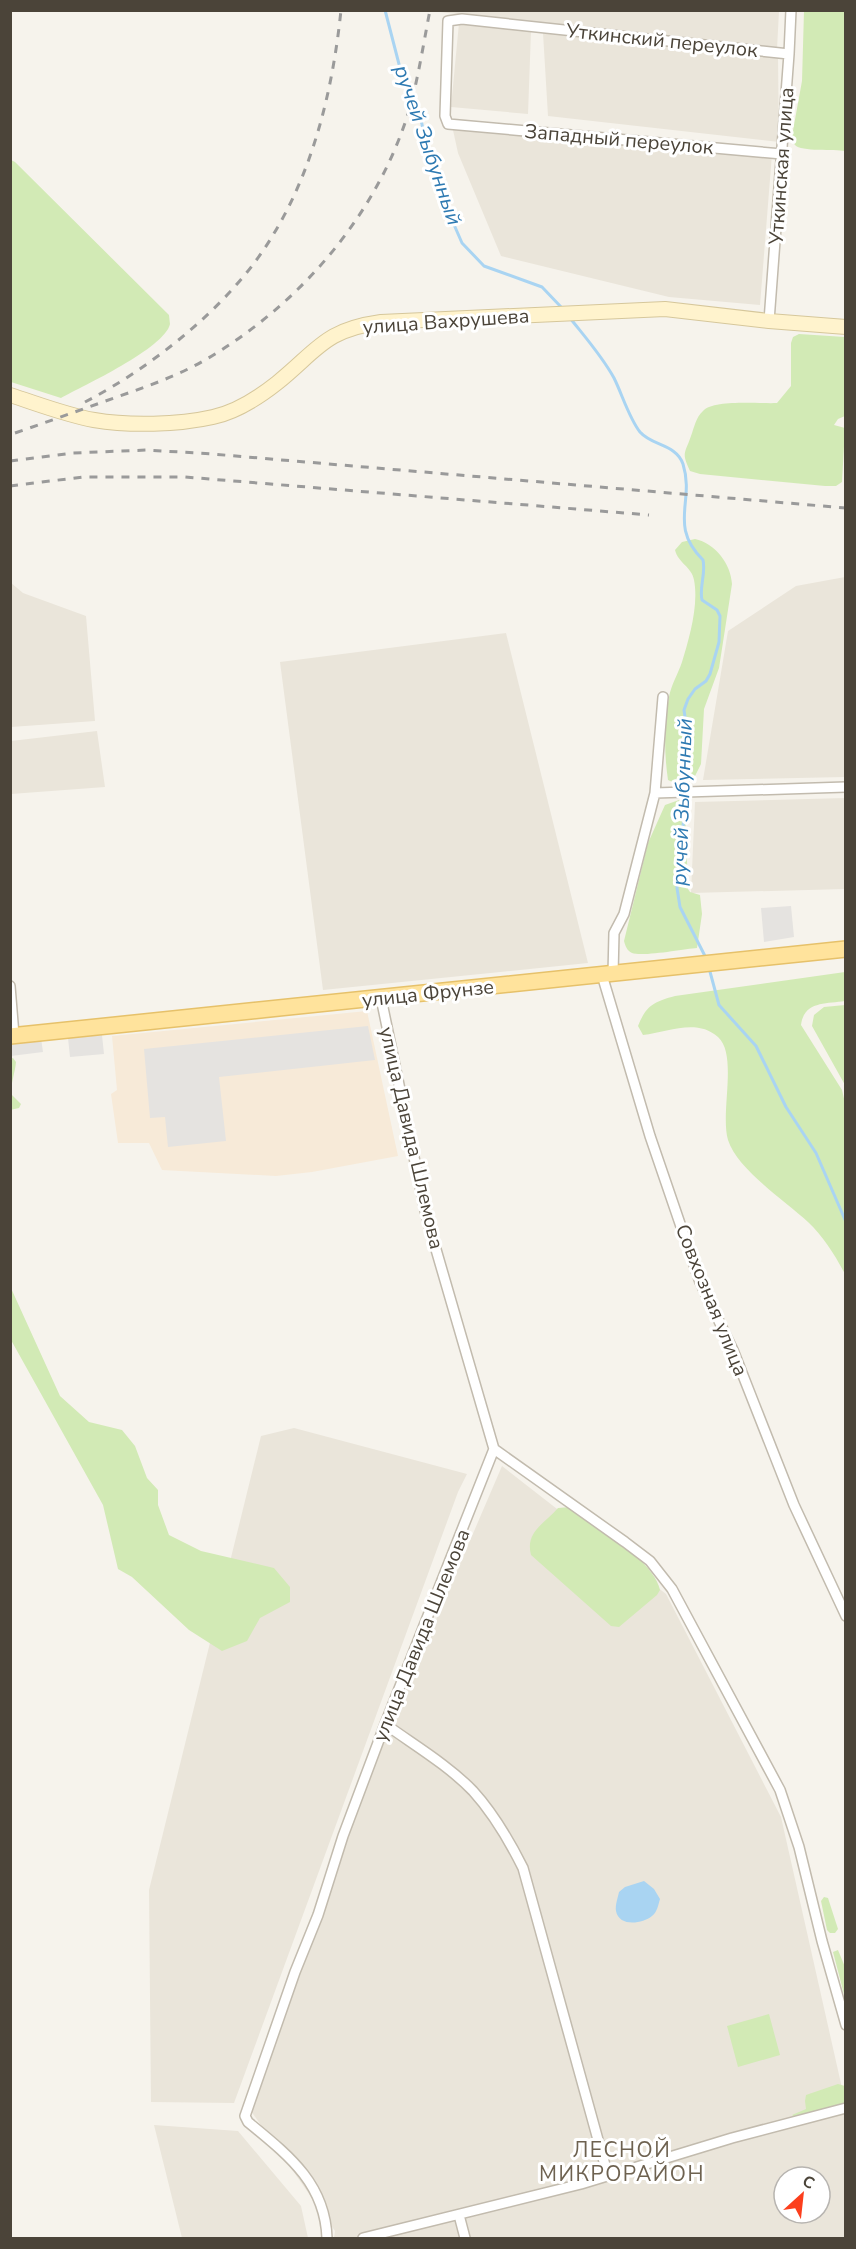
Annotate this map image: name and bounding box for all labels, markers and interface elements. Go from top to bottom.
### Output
street label: Уткинский переулок [564,17,760,64]
water label: ручей Зыбунный [387,61,469,229]
street label: Уткинская улица [762,86,800,247]
street label: Западный переулок [523,118,715,161]
street label: улица Вахрушева [362,302,530,341]
water label: ручей Зыбунный [665,718,699,886]
street label: улица Фрунзе [361,973,495,1014]
street label: улица Давида Шлемова [373,1024,450,1252]
street label: Совхозная улица [669,1220,754,1380]
street label: улица Давида Шлемова [366,1525,477,1746]
district label: ЛЕСНОЙ МИКРОРАЙОН [539,2136,705,2188]
north arrow [772,2165,832,2225]
text: С [799,2170,818,2195]

